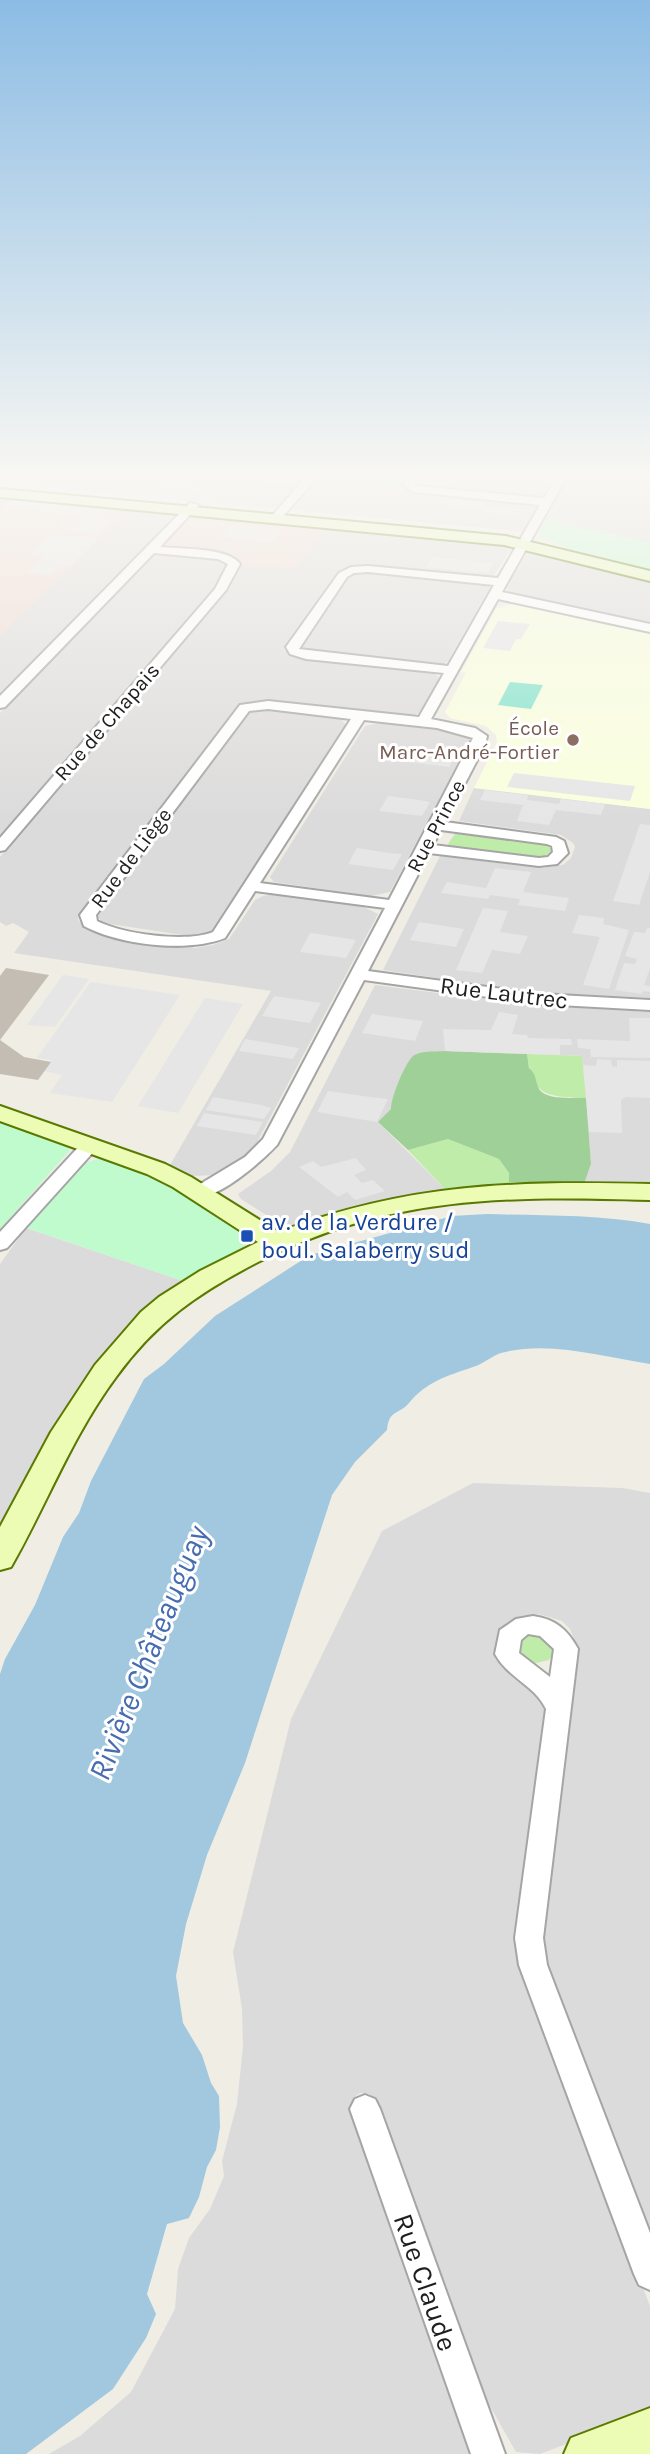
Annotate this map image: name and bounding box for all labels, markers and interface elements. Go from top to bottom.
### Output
street label: Rue de Chapais [49,658,165,786]
place label: École Marc-André-Fortier [379,716,559,764]
marker: École Marc-André-Fortier [565,732,581,748]
street label: Rue Prince [402,776,470,876]
street label: Rue de Liège [86,803,176,913]
street label: Rue Lautrec [438,971,570,1015]
place label: av. de la Verdure / boul. Salaberry sud [261,1208,469,1264]
marker: av. de la Verdure / boul. Salaberry sud [239,1228,255,1244]
water label: Rivière Châteauguay [81,1520,217,1786]
street label: Rue Claude [387,2209,464,2355]

